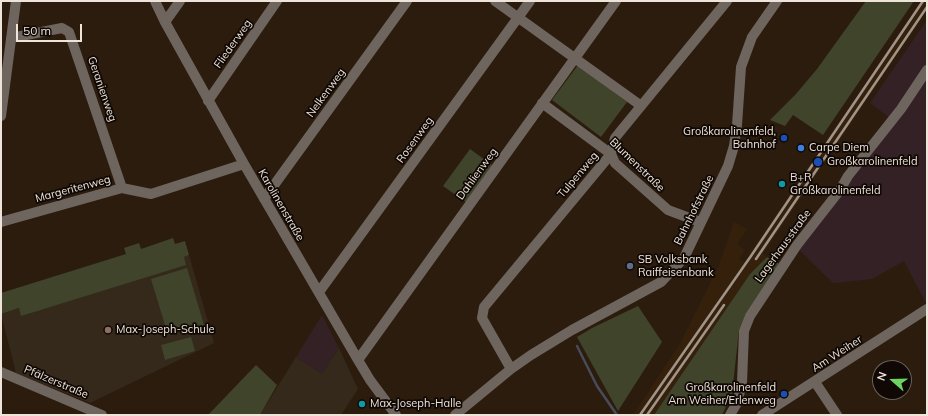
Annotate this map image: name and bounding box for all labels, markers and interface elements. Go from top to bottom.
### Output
scale bar [18,16,84,42]
street label: Fliederweg [211,17,255,71]
text: 50 m [23,23,51,38]
street label: Geranienweg [85,55,119,123]
street label: Nelkenweg [304,66,348,120]
street label: Rosenweg [394,114,436,166]
place label: Großkarolinenfeld, Bahnhof [683,125,776,151]
marker: Großkarolinenfeld, Bahnhof [779,133,789,143]
street label: Blumenstraße [607,135,667,195]
place label: Carpe Diem [809,141,869,155]
marker: Carpe Diem [796,143,806,153]
street label: Dahlienweg [454,145,500,203]
street label: Tulpenweg [555,149,601,201]
place label: Großkarolinenfeld [827,155,918,169]
marker: Großkarolinenfeld [812,156,824,168]
street label: Karolinenstraße [255,167,307,243]
place label: B+R Großkarolinenfeld [790,171,881,197]
street label: Margeritenweg [34,173,112,205]
street label: Bahnhofstraße [671,173,717,247]
marker: B+R Großkarolinenfeld [777,179,787,189]
street label: Lagerhausstraße [752,207,814,285]
place label: SB Volksbank Raiffeisenbank [638,253,714,279]
marker: SB Volksbank Raiffeisenbank [625,261,635,271]
place label: Max-Joseph-Schule [116,323,215,337]
marker: Max-Joseph-Schule [103,325,113,335]
street label: Am Weiher [809,333,865,375]
north arrow [872,360,912,400]
street label: Pfälzerstraße [22,363,90,401]
text: N [874,370,890,383]
place label: Großkarolinenfeld Am Weiher/Erlenweg [668,381,776,407]
marker: Großkarolinenfeld Am Weiher/Erlenweg [779,389,789,399]
place label: Max-Joseph-Halle [370,397,461,411]
marker: Max-Joseph-Halle [357,399,367,409]

